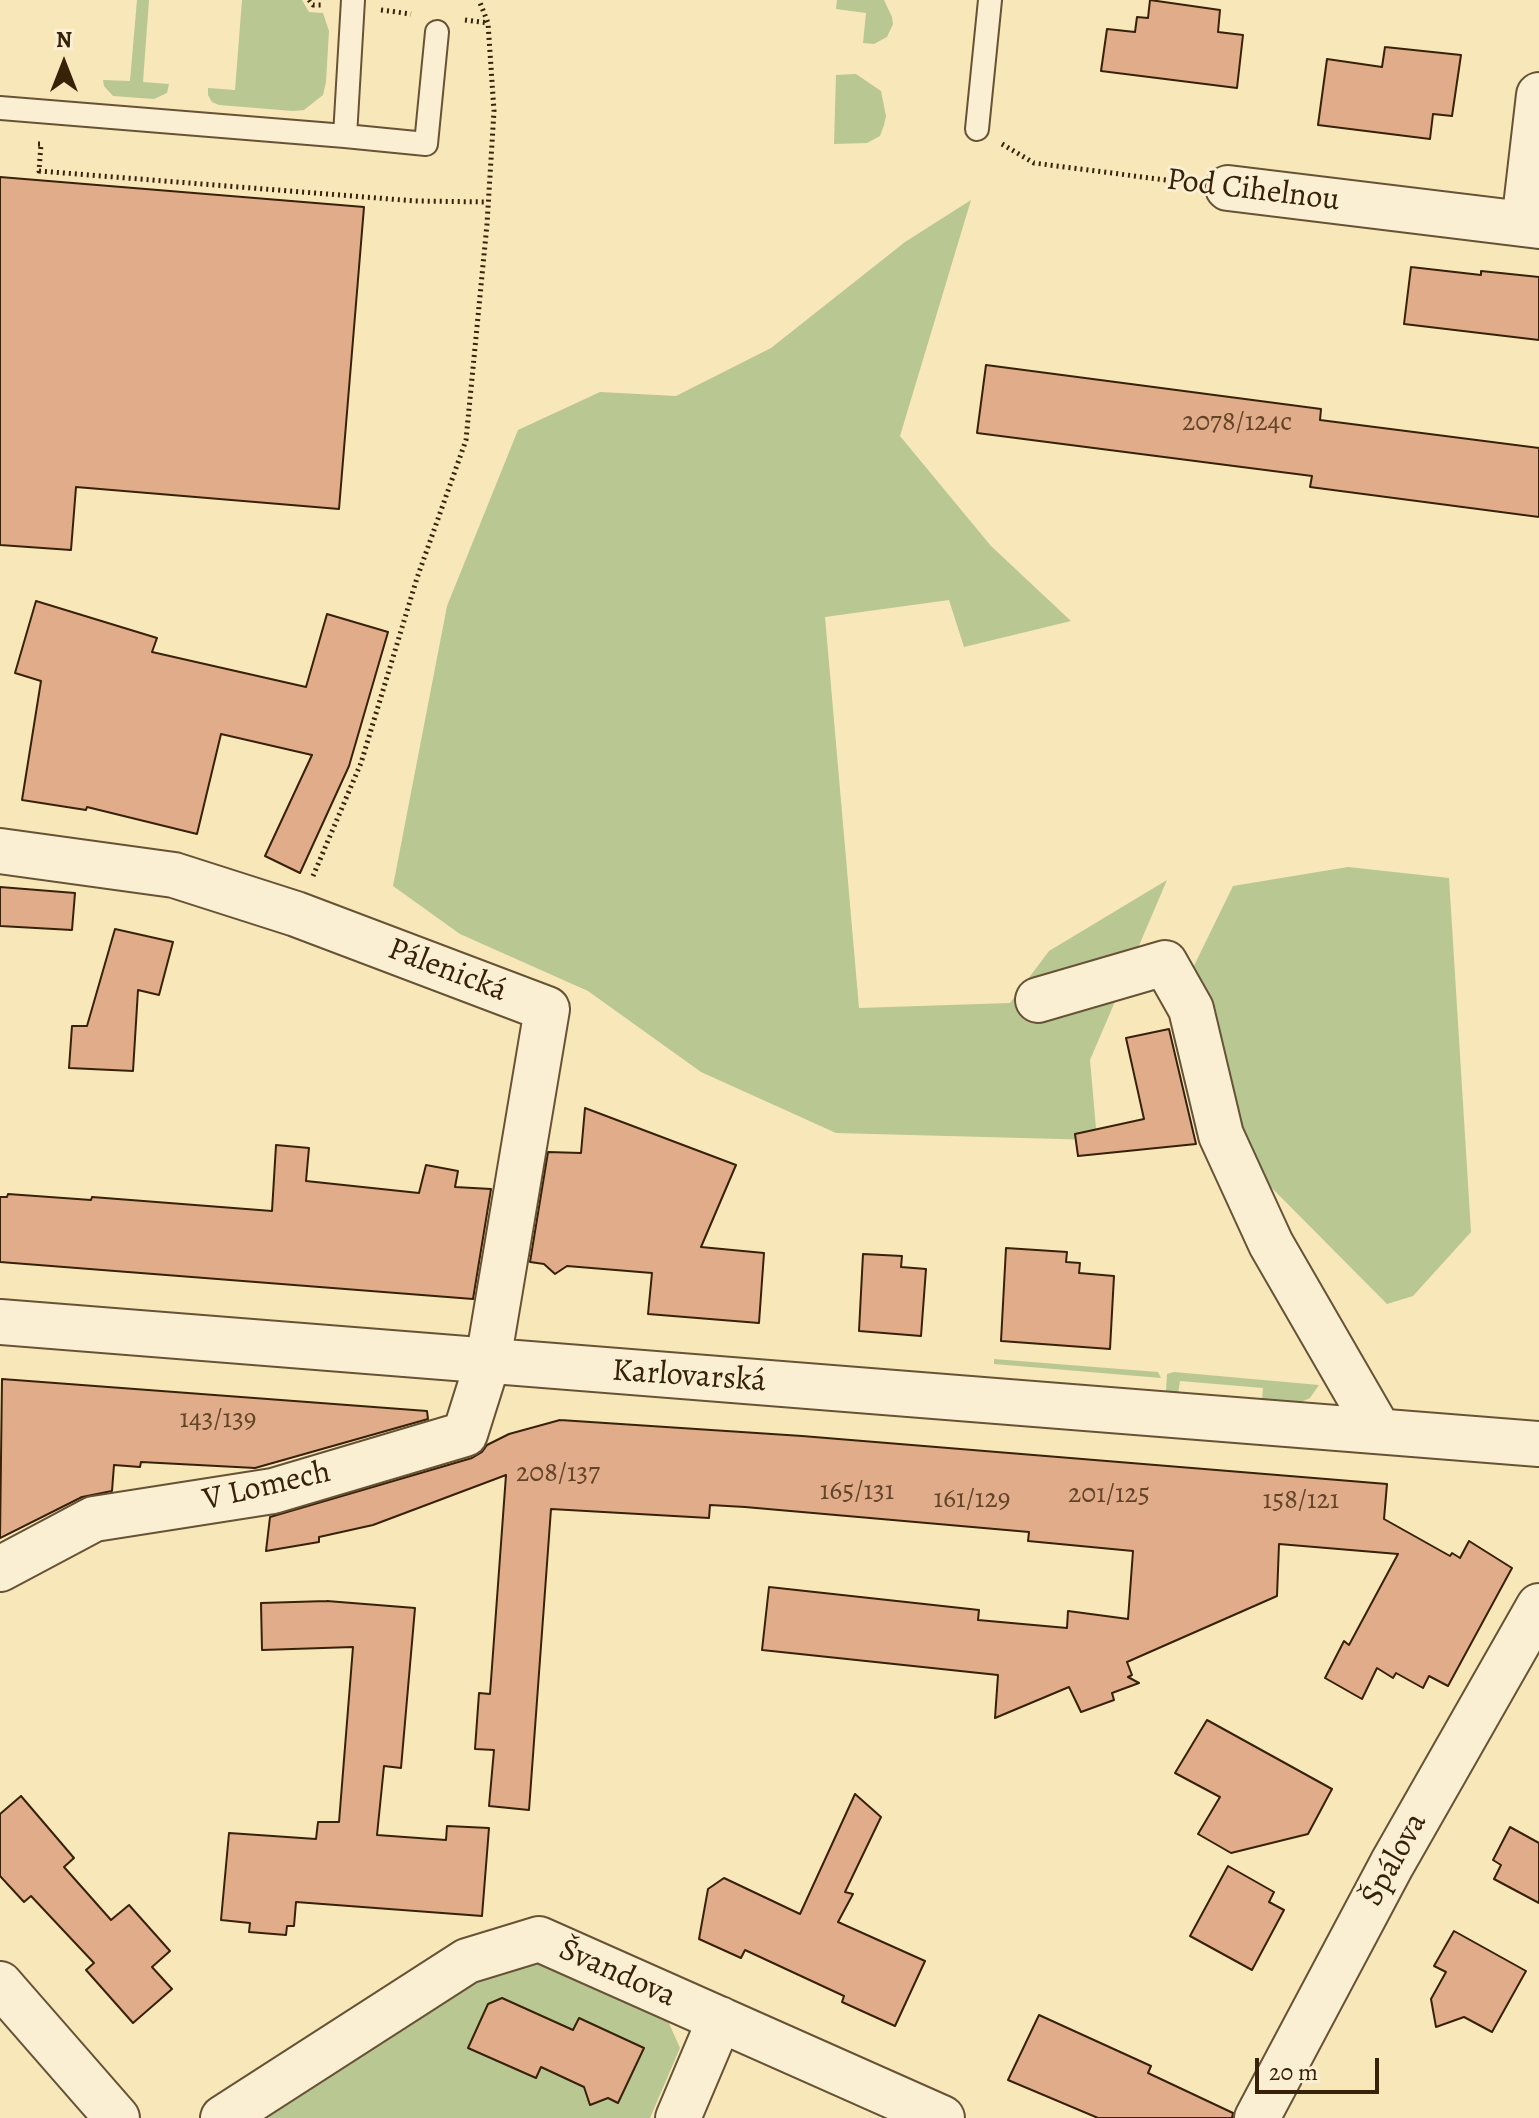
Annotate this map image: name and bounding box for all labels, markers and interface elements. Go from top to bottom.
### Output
north arrow [24,24,104,104]
text: N [56,25,72,55]
street label: Pod Cihelnou [1164,161,1342,221]
house number: 2078/124c [1182,406,1292,440]
street label: Pálenická [382,931,512,1011]
street label: Karlovarská [611,1352,767,1402]
house number: 143/139 [179,1403,257,1437]
street label: V Lomech [200,1454,334,1520]
house number: 208/137 [516,1457,600,1491]
house number: 165/131 [820,1475,894,1509]
house number: 201/125 [1068,1478,1150,1512]
house number: 161/129 [934,1483,1010,1517]
house number: 158/121 [1263,1484,1339,1518]
street label: Špálova [1354,1807,1436,1913]
street label: Švandova [553,1931,681,2017]
scale bar [1259,2042,1383,2092]
text: 20 m [1269,2056,1318,2088]

